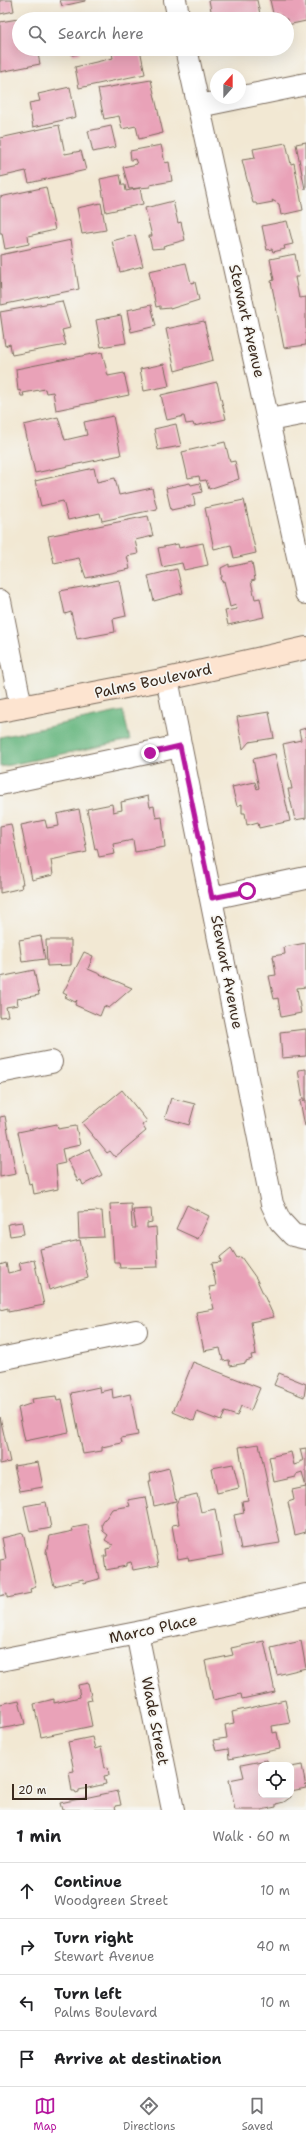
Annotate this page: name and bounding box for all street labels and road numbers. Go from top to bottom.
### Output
street label: Stewart Avenue [224,262,270,380]
street label: Palms Boulevard [93,659,214,703]
street label: Stewart Avenue [206,913,248,1031]
street label: Marco Place [107,1610,199,1648]
street label: Wade Street [137,1675,173,1767]

